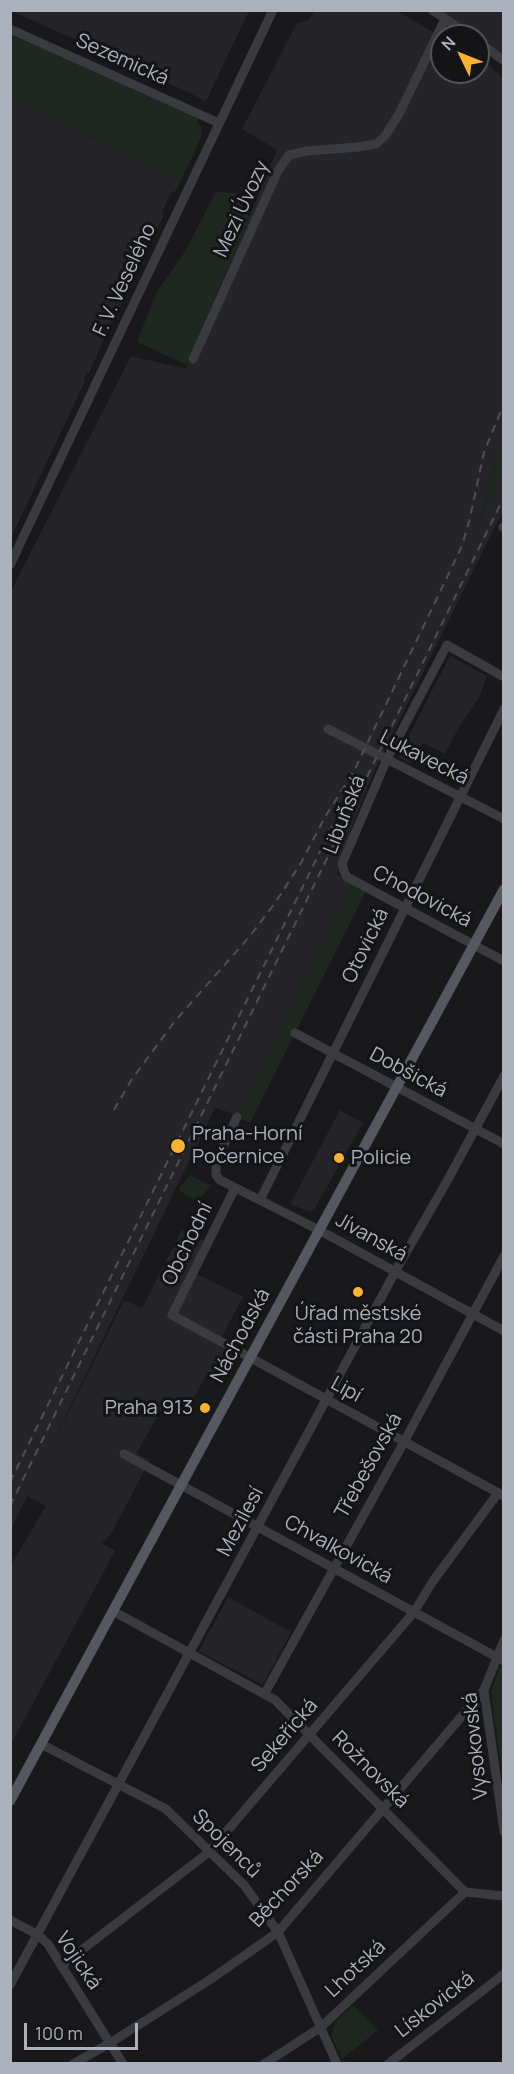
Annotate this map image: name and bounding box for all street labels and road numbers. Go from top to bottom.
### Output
street label: Sezemická [72,29,172,91]
street label: Mezi Úvozy [209,157,275,261]
street label: F. V. Veselého [88,220,162,340]
street label: Lukavecká [376,725,472,791]
street label: Libuňská [319,772,371,858]
street label: Chodovická [369,861,475,933]
street label: Otovická [338,905,394,987]
street label: Dobšická [365,1043,451,1103]
street label: Obchodní [158,1199,218,1289]
street label: Jívanská [331,1209,411,1267]
street label: Náchodská [206,1285,276,1387]
street label: Lipí [326,1372,366,1408]
street label: Třebešovská [330,1409,408,1523]
street label: Mezilesí [213,1483,269,1561]
street label: Chvalkovická [280,1511,396,1589]
street label: Vysokovská [458,1691,494,1801]
street label: Sekeřická [247,1694,323,1778]
street label: Rožnovská [326,1726,414,1814]
street label: Spojenců [187,1805,265,1883]
street label: Běchorská [245,1845,329,1933]
street label: Vojická [50,1928,106,1994]
street label: Lhotská [321,1935,391,2003]
street label: Lískovická [391,1967,479,2043]

